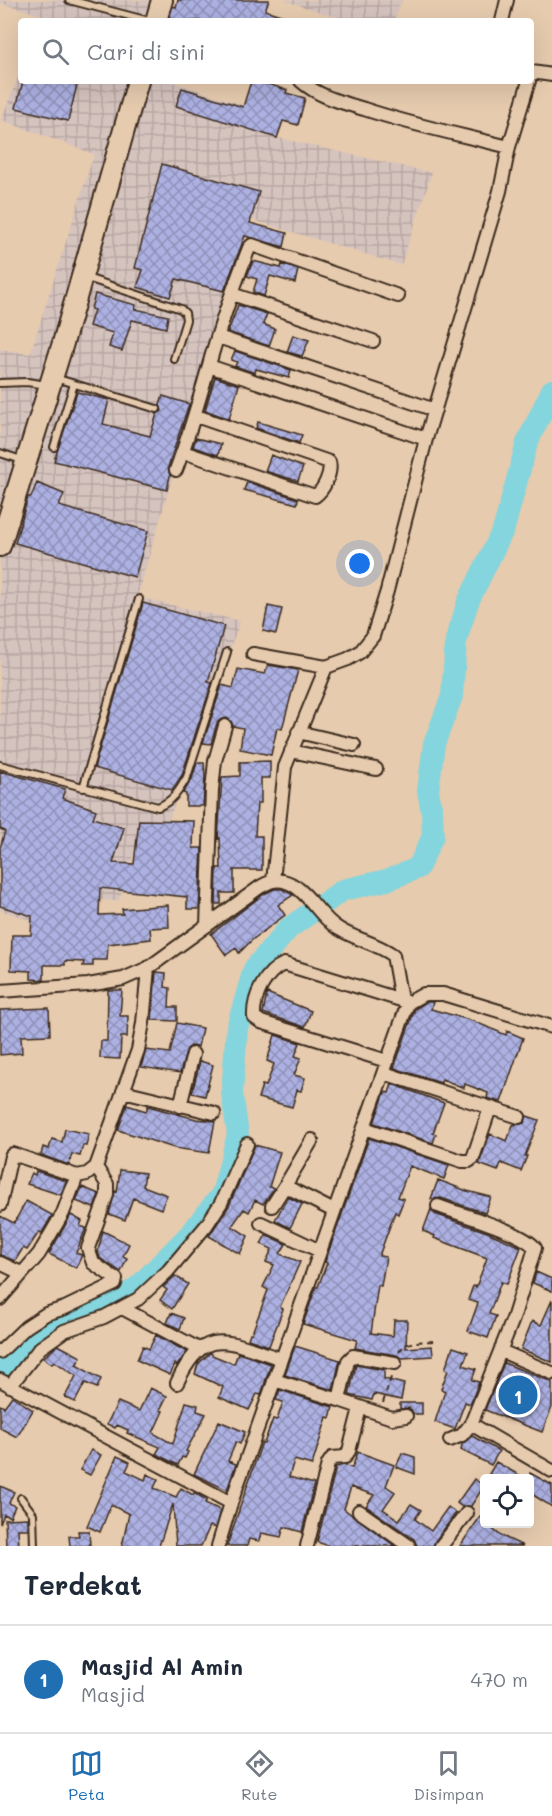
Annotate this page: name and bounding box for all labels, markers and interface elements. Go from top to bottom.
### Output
search box [18,18,534,84]
icon: search [39,35,72,68]
text: Cari di sini [87,37,205,66]
your location [345,549,374,578]
pin: 1 [498,1372,538,1418]
map controls [480,1474,534,1528]
button: locate [480,1474,534,1528]
text: Terdekat [24,1568,142,1602]
text: Masjid Al Amin [81,1652,243,1681]
text: 1 [39,1666,48,1692]
text: 470 m [470,1666,528,1692]
text: Masjid [81,1681,145,1707]
tab: Peta [68,1747,105,1804]
tab: Rute [241,1747,277,1804]
tab: Disimpan [414,1747,484,1804]

